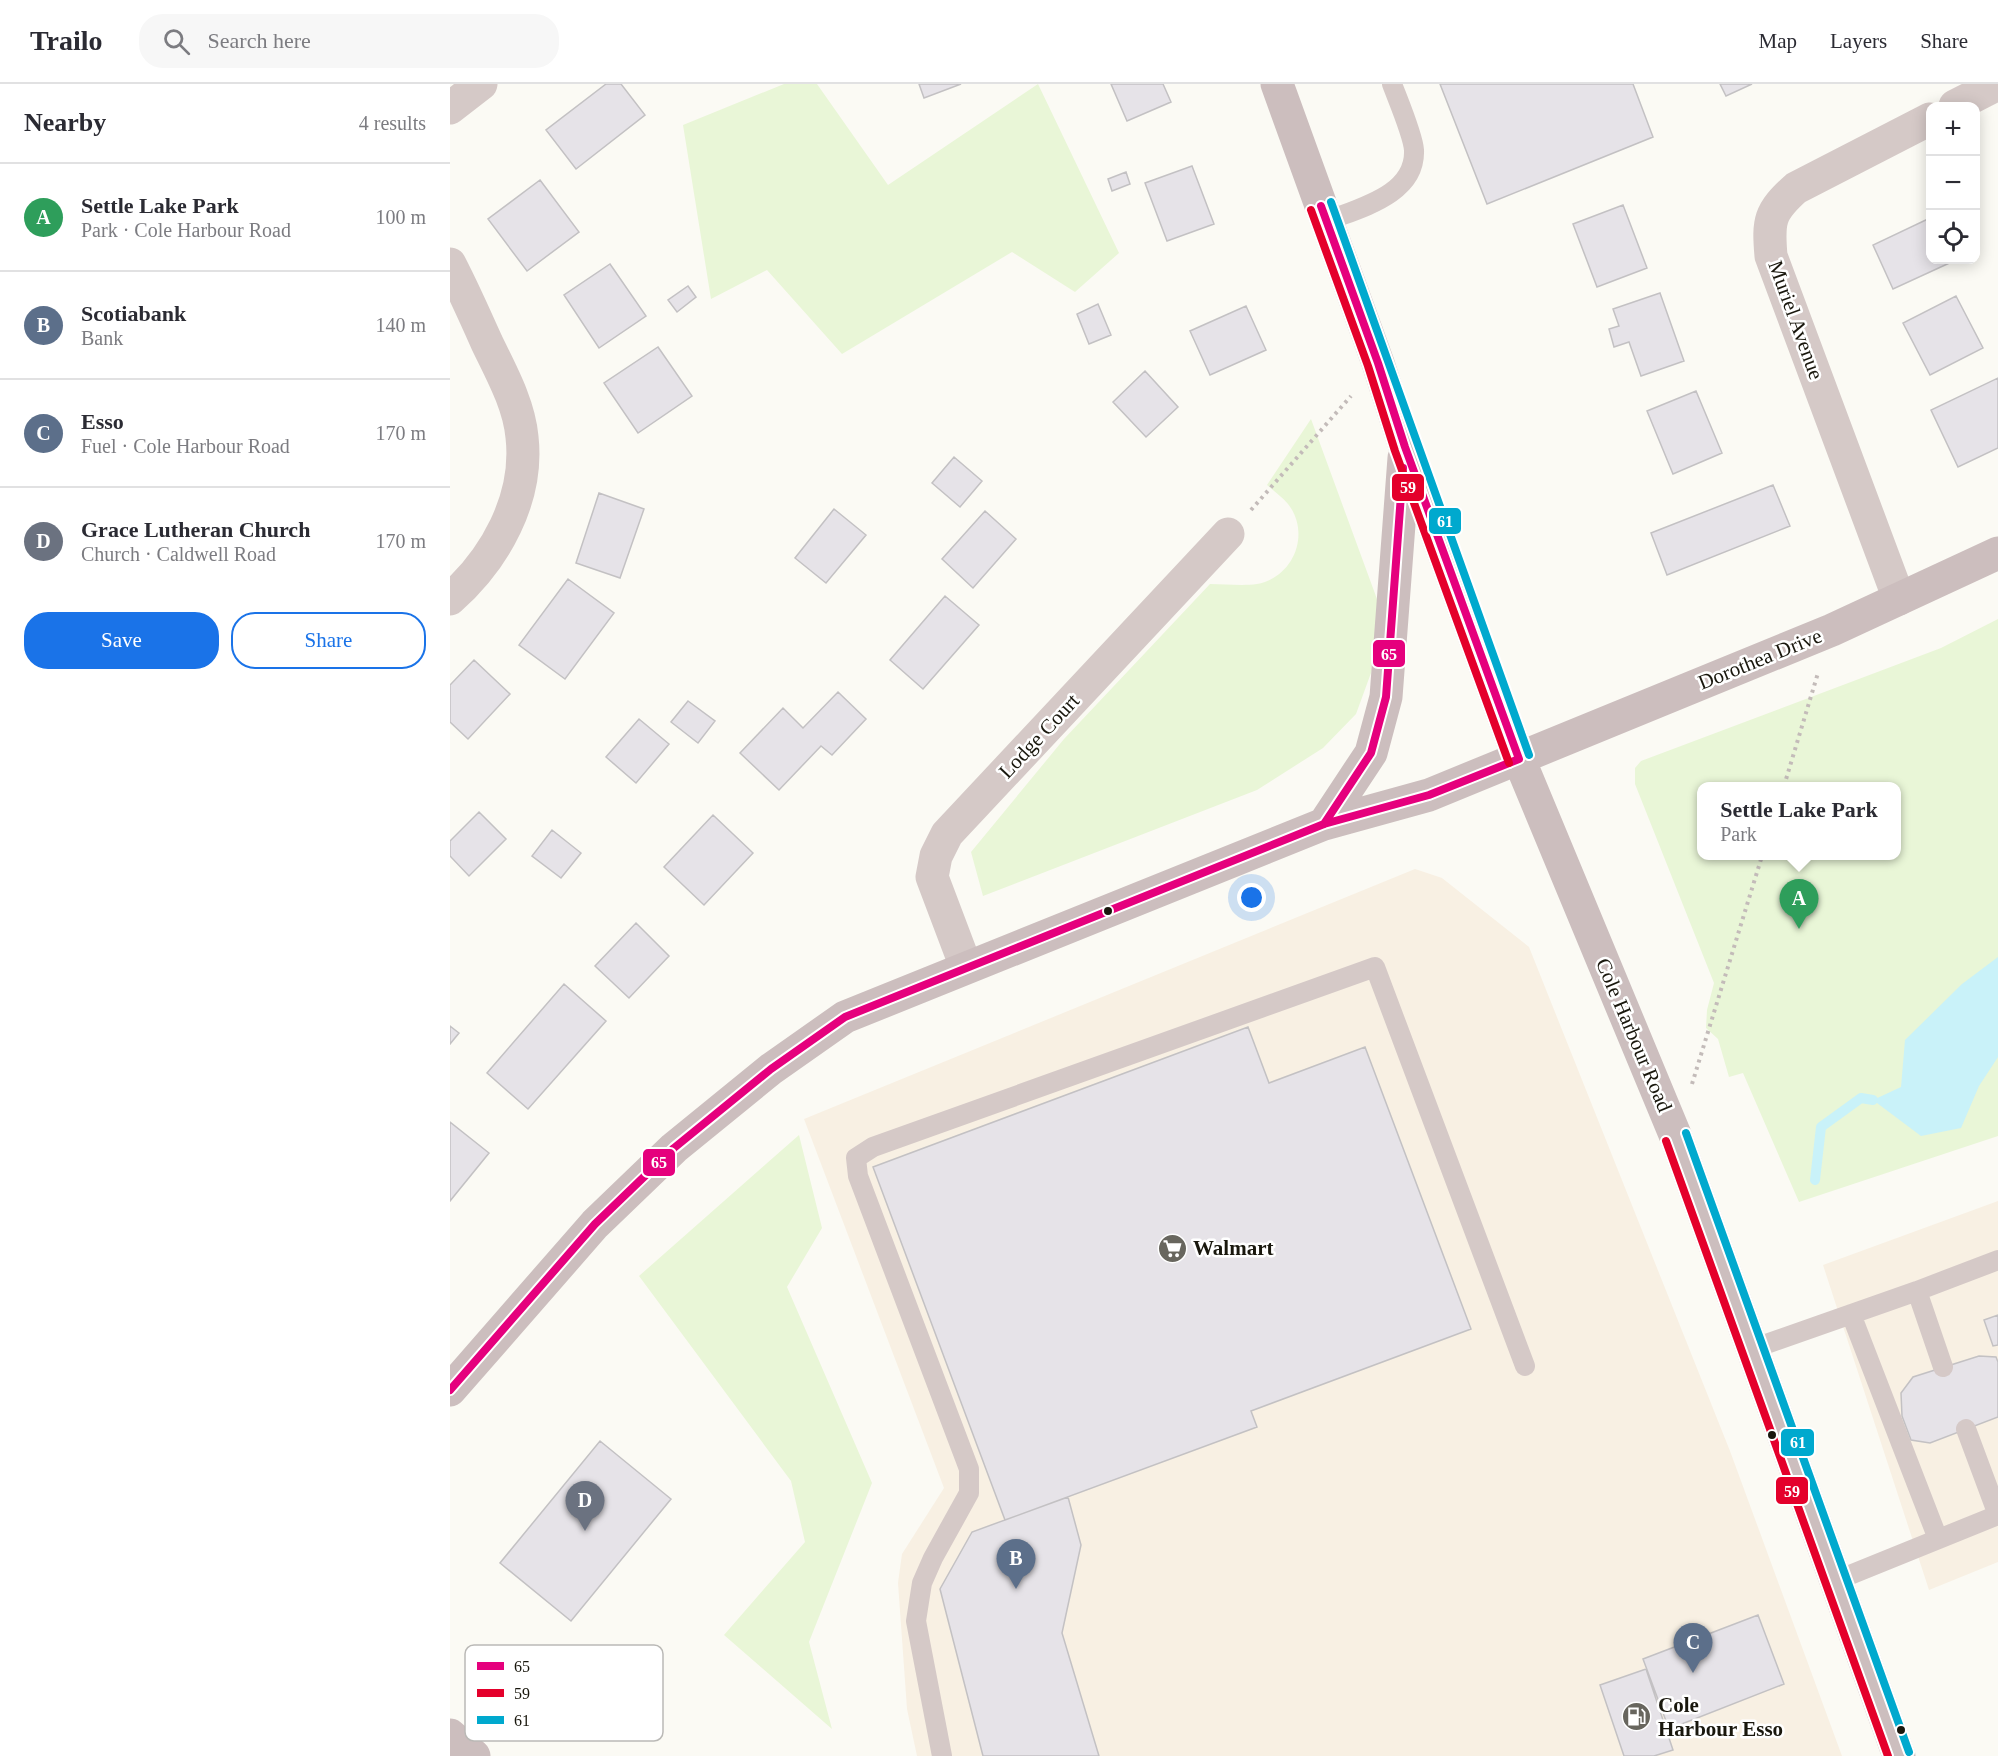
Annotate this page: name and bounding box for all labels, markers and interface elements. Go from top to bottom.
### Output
search box [139,14,559,68]
text: Trailo [30,25,103,56]
icon: search [160,25,193,58]
text: Search here [208,28,311,53]
text: Map [1759,29,1797,53]
text: Layers [1830,29,1887,53]
text: Share [1920,29,1968,53]
map controls [1926,102,1980,264]
button: + [1926,102,1980,156]
text: Nearby [24,108,106,137]
text: 4 results [359,112,426,134]
button: − [1926,156,1980,210]
text: Settle Lake Park [81,193,239,218]
text: A [36,206,51,228]
text: 100 m [375,206,426,228]
button: locate [1926,210,1980,264]
text: Park · Cole Harbour Road [81,219,291,241]
street label: Muriel Avenue [1763,257,1829,383]
text: Scotiabank [81,301,186,326]
text: B [37,314,50,336]
text: 140 m [375,314,426,336]
text: Bank [81,327,123,349]
text: Esso [81,409,124,434]
text: C [36,422,51,444]
text: 170 m [375,422,426,444]
text: Fuel · Cole Harbour Road [81,435,290,457]
line badge: 59 [1391,473,1425,502]
text: 59 [1400,479,1416,496]
line badge: 61 [1428,507,1462,535]
text: 61 [1437,513,1453,530]
text: Grace Lutheran Church [81,517,310,542]
text: D [36,530,51,552]
text: 170 m [375,530,426,552]
text: Church · Caldwell Road [81,543,276,565]
button: Save [24,612,219,669]
button: Share [231,612,426,669]
street label: Dorothea Drive [1695,623,1825,695]
line badge: 65 [1372,639,1406,668]
text: 65 [1381,646,1397,663]
street label: Lodge Court [994,689,1084,783]
popup [1697,782,1901,860]
text: Settle Lake Park [1720,797,1878,822]
text: Park [1720,823,1757,845]
pin: A [1780,880,1818,929]
your location [1237,883,1266,912]
unlabelled marker [1102,905,1114,917]
street label: Cole Harbour Road [1591,955,1677,1116]
line badge: 65 [642,1148,676,1177]
text: 65 [651,1154,667,1171]
supermarket icon: Walmart [1156,1232,1188,1264]
place label: Walmart [1193,1236,1273,1260]
line badge: 61 [1780,1428,1815,1457]
unlabelled marker [1766,1429,1778,1441]
text: 61 [1790,1434,1806,1451]
line badge: 59 [1775,1476,1809,1505]
pin: D [566,1482,604,1531]
text: 59 [1784,1483,1800,1500]
pin: B [996,1540,1036,1589]
pin: C [1674,1624,1712,1673]
legend [465,1645,663,1741]
text: 65 [514,1658,530,1675]
text: 59 [514,1685,530,1702]
place label: Cole Harbour Esso [1658,1693,1783,1741]
fuel station icon: Cole Harbour Esso [1621,1701,1653,1733]
text: 61 [514,1712,530,1729]
unlabelled marker [1895,1724,1907,1736]

